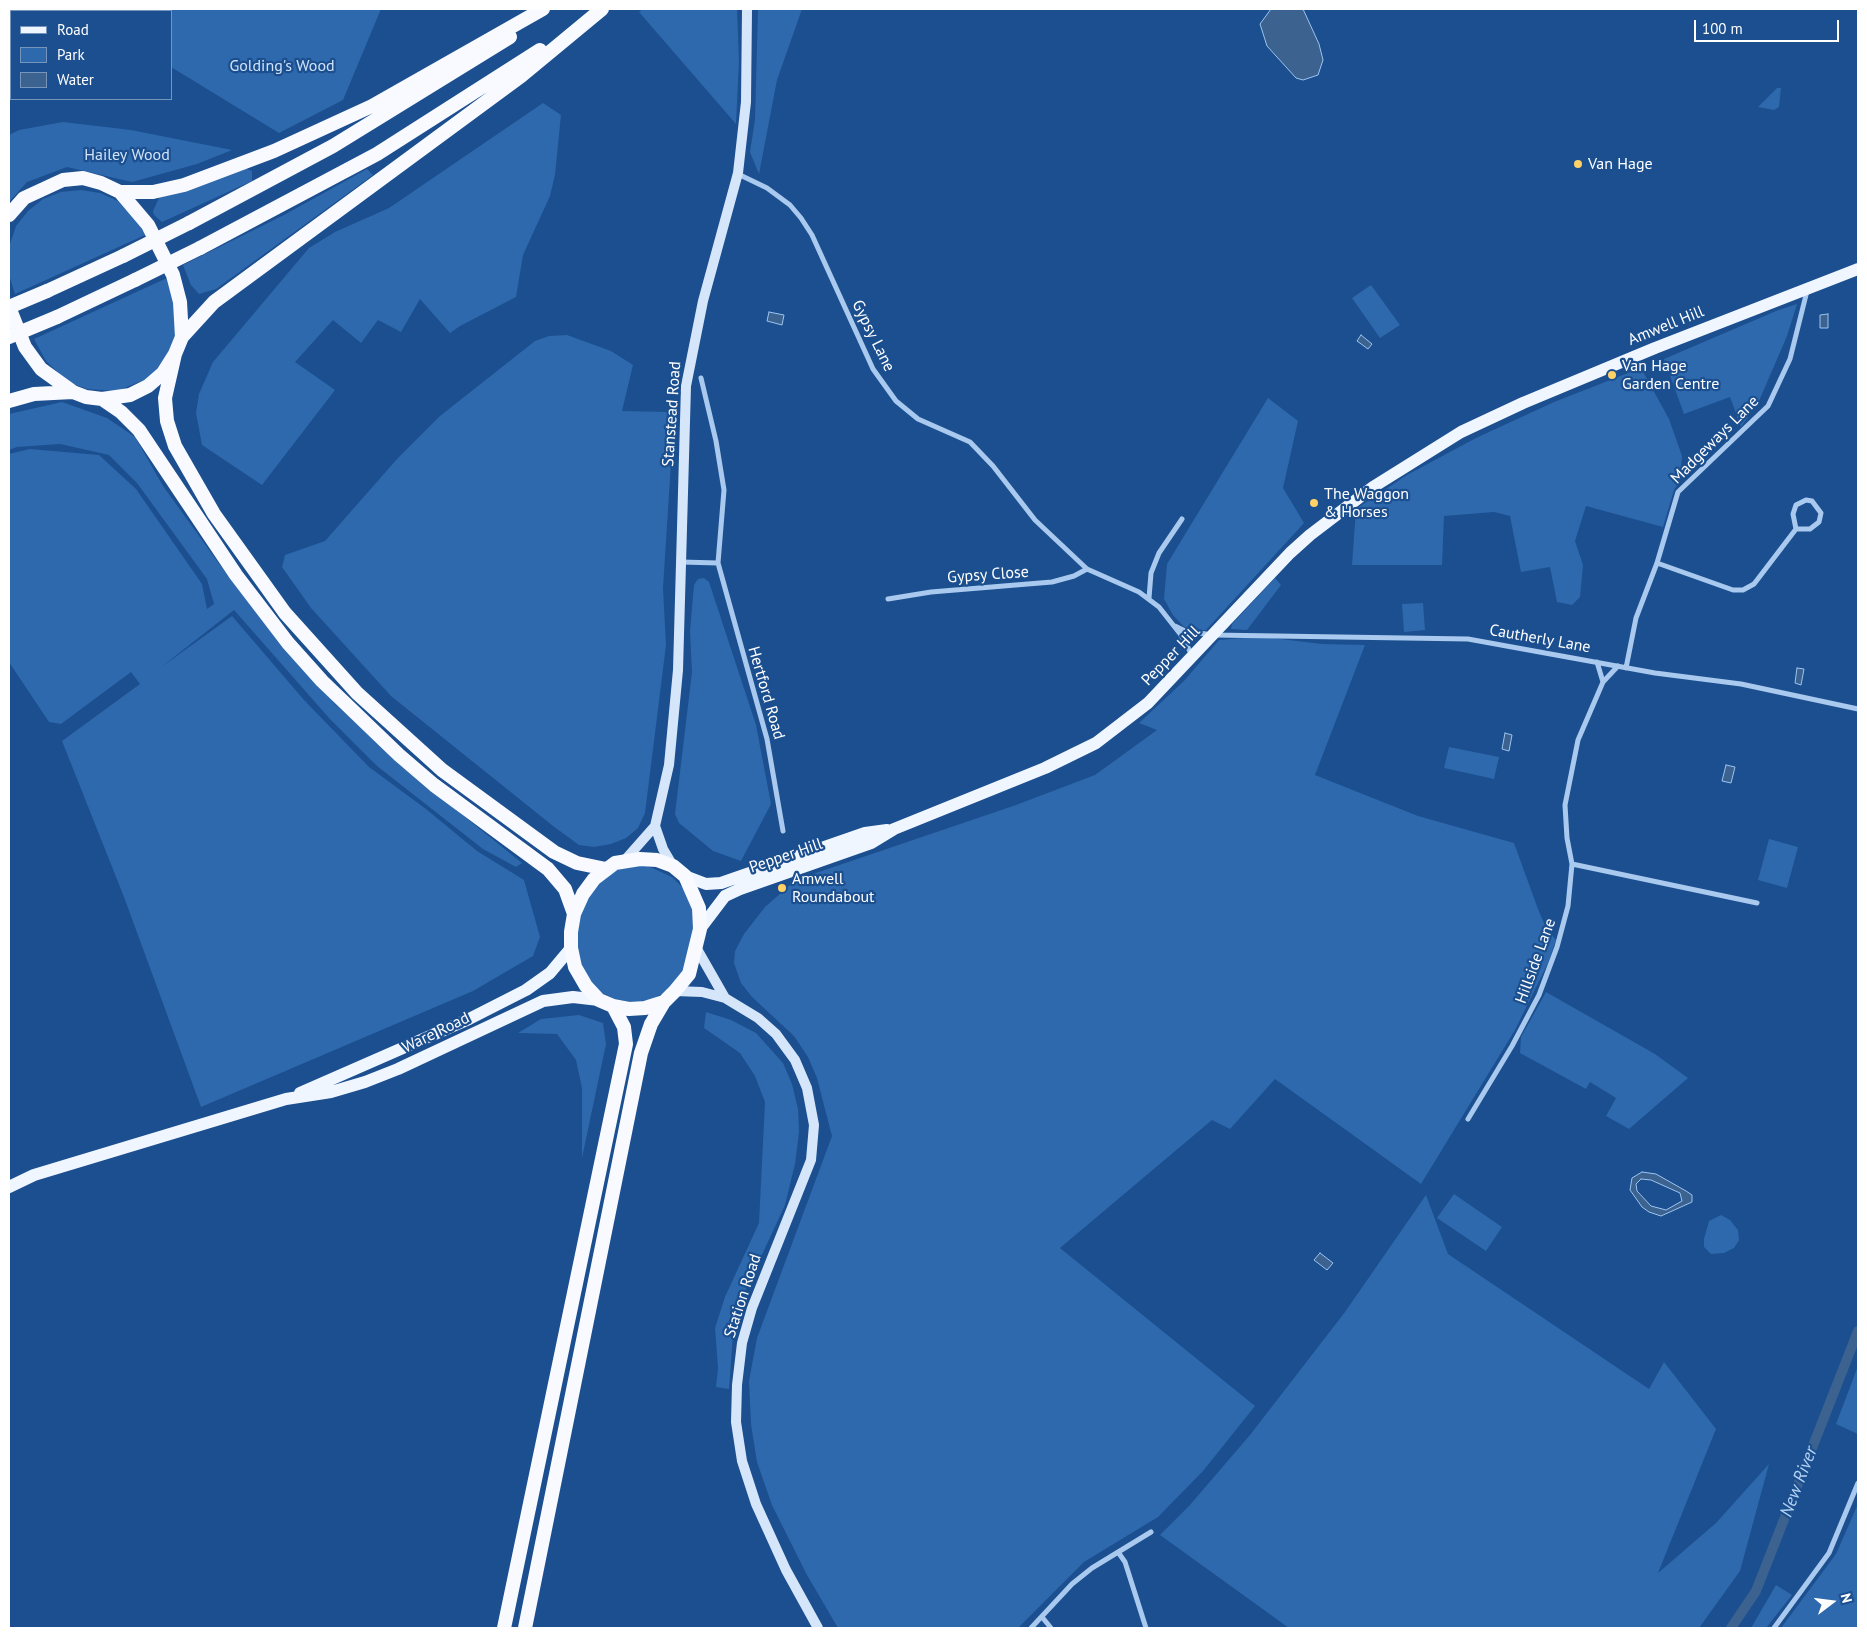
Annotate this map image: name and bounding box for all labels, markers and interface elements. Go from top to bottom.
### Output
legend [10,10,172,100]
scale bar [1697,10,1842,42]
text: 100 m [1702,19,1743,38]
text: Road [57,20,89,39]
text: Park [57,45,85,64]
park label: Golding's Wood [229,56,335,76]
text: Water [57,70,94,89]
park label: Hailey Wood [84,145,170,165]
place label: Van Hage [1588,154,1653,174]
marker: Van Hage [1572,158,1584,170]
street label: Gypsy Lane [847,297,899,375]
street label: Amwell Hill [1625,302,1707,350]
place label: Van Hage Garden Centre [1622,356,1719,394]
street label: Stanstead Road [659,361,685,467]
marker: Van Hage Garden Centre [1606,369,1618,381]
street label: Madgeways Lane [1667,392,1763,488]
place label: The Waggon & Horses [1324,484,1409,522]
marker: The Waggon & Horses [1308,497,1320,509]
street label: Gypsy Close [947,563,1029,587]
street label: Cautherly Lane [1488,621,1592,657]
street label: Pepper Hill [1138,622,1204,690]
street label: Hertford Road [744,644,788,742]
street label: Pepper Hill [747,835,825,877]
place label: Amwell Roundabout [792,869,875,907]
marker: Amwell Roundabout [776,882,788,894]
street label: Hillside Lane [1512,916,1560,1006]
street label: Ware Road [399,1009,473,1057]
street label: Station Road [720,1252,766,1340]
water label: New River [1776,1444,1822,1520]
north arrow [1807,1577,1857,1627]
text: N [1837,1591,1856,1605]

